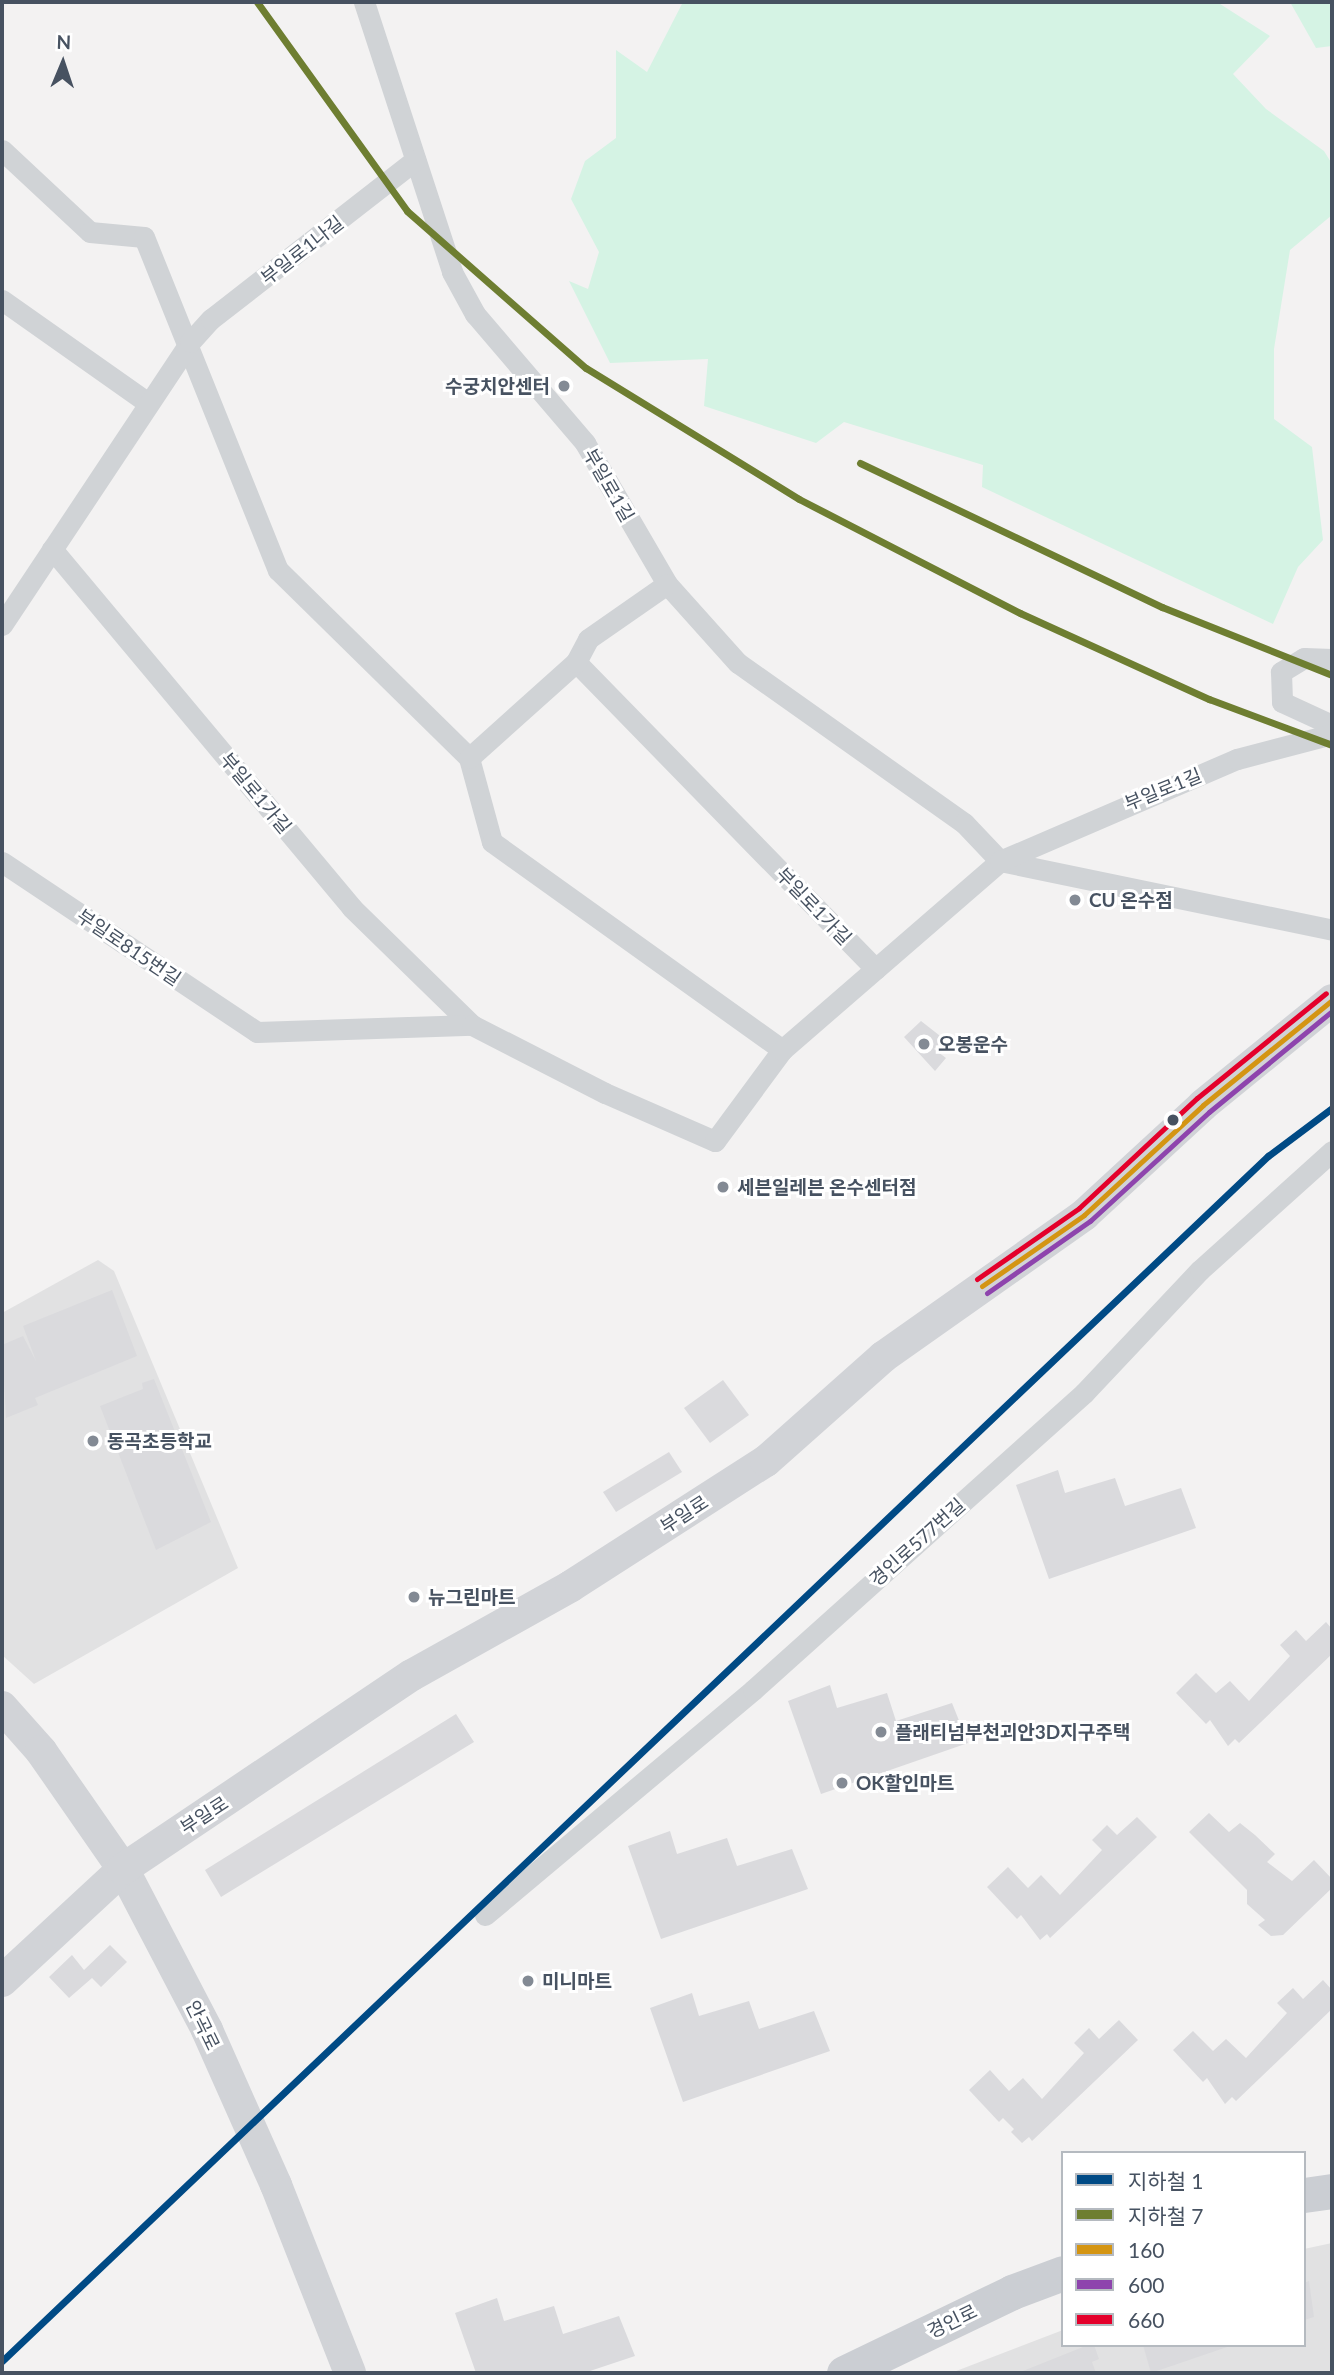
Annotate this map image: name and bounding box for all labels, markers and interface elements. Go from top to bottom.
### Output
north arrow [28,28,98,98]
text: N [56,30,71,53]
street label: 부일로1나길 [256,211,348,289]
place label: 수궁치안센터 [445,375,550,397]
marker: 수궁치안센터 [556,378,572,394]
street label: 부일로1길 [579,444,639,526]
street label: 부일로1가길 [216,748,296,838]
street label: 부일로1길 [1121,763,1205,815]
street label: 부일로1가길 [772,863,856,949]
place label: CU 온수점 [1089,889,1173,911]
marker: CU 온수점 [1067,892,1083,908]
street label: 부일로815번길 [73,904,185,990]
place label: 오봉운수 [938,1033,1008,1055]
marker: 오봉운수 [916,1036,932,1052]
unlabelled marker [1166,1113,1180,1127]
place label: 세븐일레븐 온수센터점 [737,1176,916,1198]
marker: 세븐일레븐 온수센터점 [715,1179,731,1195]
place label: 동곡초등학교 [107,1430,212,1452]
marker: 동곡초등학교 [85,1433,101,1449]
street label: 부일로 [656,1490,712,1538]
street label: 경인로577번길 [865,1493,969,1591]
place label: 뉴그린마트 [428,1586,515,1608]
marker: 뉴그린마트 [406,1589,422,1605]
place label: 플래티넘부천괴안3D지구주택 [895,1721,1130,1743]
marker: 플래티넘부천괴안3D지구주택 [873,1724,889,1740]
place label: OK할인마트 [856,1772,954,1794]
marker: OK할인마트 [834,1775,850,1791]
street label: 부일로 [176,1791,232,1839]
place label: 미니마트 [542,1970,612,1992]
marker: 미니마트 [520,1973,536,1989]
street label: 안곡로 [181,1996,225,2054]
legend [1061,2151,1306,2347]
text: 지하철 1 [1128,2168,1204,2193]
text: 지하철 7 [1128,2203,1204,2228]
text: 160 [1128,2237,1165,2262]
text: 600 [1128,2272,1165,2297]
street label: 경인로 [923,2299,981,2343]
text: 660 [1128,2307,1165,2332]

